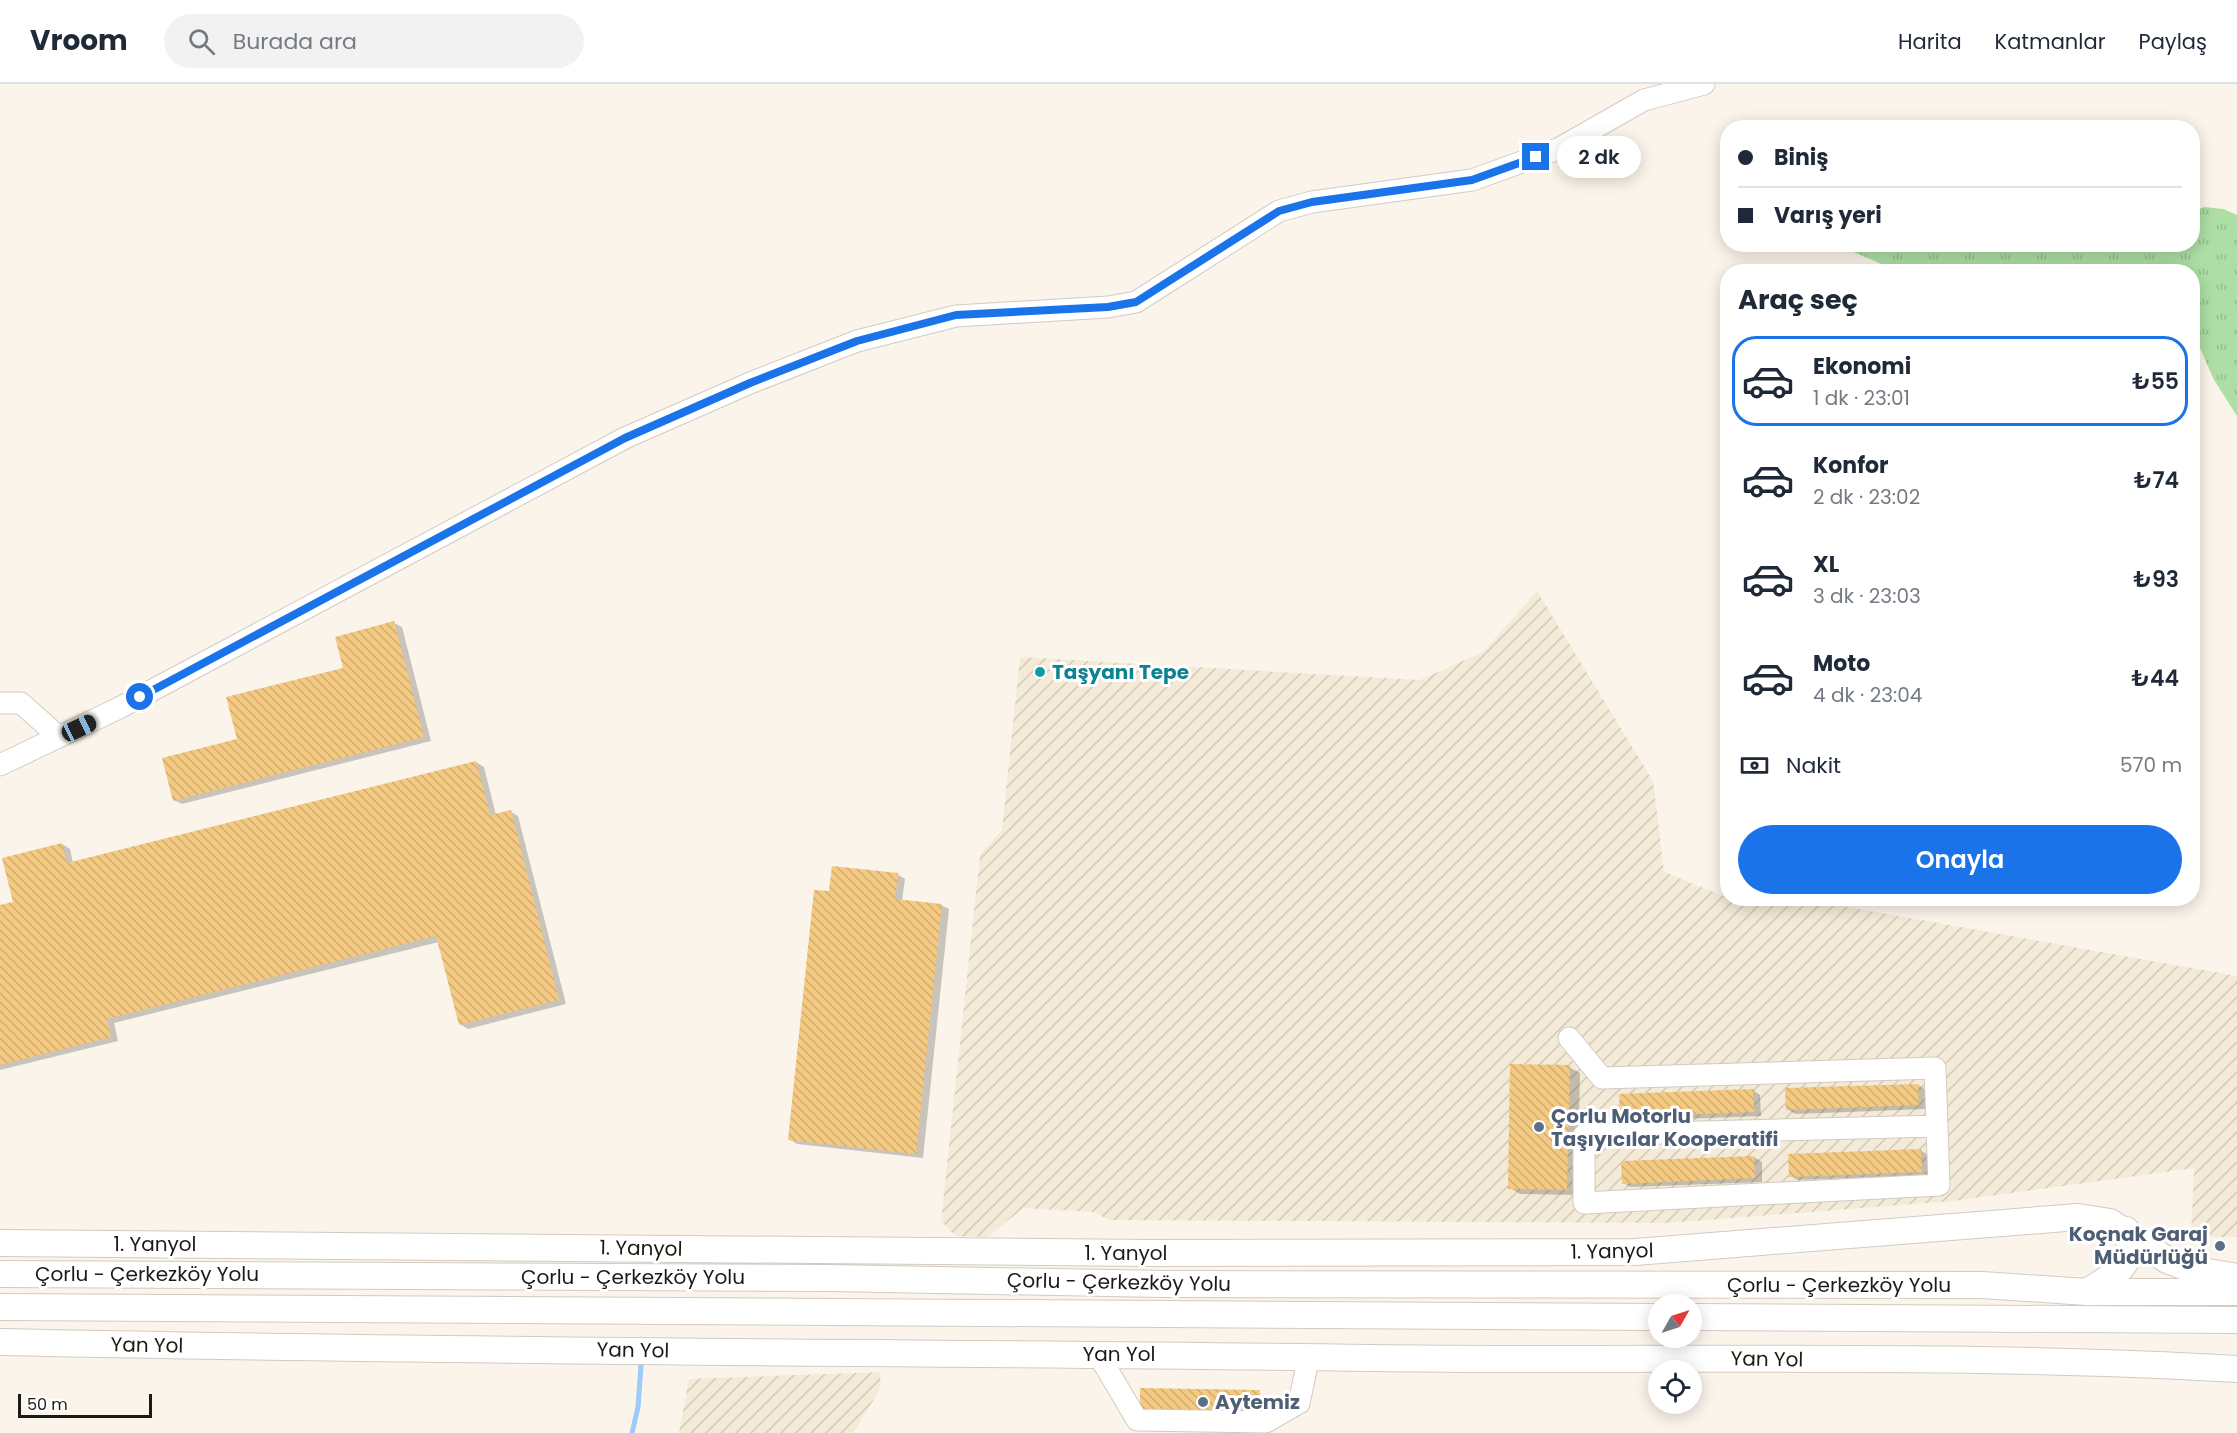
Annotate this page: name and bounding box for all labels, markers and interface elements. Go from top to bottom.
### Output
search box [164,14,584,68]
text: Vroom [30,21,128,60]
icon: search [185,25,218,58]
text: Burada ara [233,26,357,57]
text: Harita [1898,27,1962,56]
text: Katmanlar [1995,27,2105,56]
text: Paylaş [2138,27,2207,56]
callout: 2 dk [1557,136,1641,178]
text: Biniş [1774,142,1829,173]
route end [1522,143,1549,170]
text: 2 dk [1578,143,1620,171]
text: Varış yeri [1774,200,1882,231]
text: Araç seç [1738,281,1858,318]
text: Ekonomi [1813,351,1911,382]
icon: car [1741,354,1795,408]
text: ₺55 [2132,366,2179,397]
text: 1 dk · 23:01 [1813,384,1910,412]
text: Konfor [1813,450,1889,481]
icon: car [1741,453,1795,507]
text: ₺74 [2134,465,2179,496]
text: 2 dk · 23:02 [1813,483,1920,511]
text: XL [1813,549,1839,580]
icon: car [1741,552,1795,606]
text: ₺93 [2134,564,2179,595]
text: 3 dk · 23:03 [1813,582,1921,610]
text: Moto [1813,648,1870,679]
icon: car [1741,651,1795,705]
place label: Taşyanı Tepe [1052,658,1189,686]
text: ₺44 [2131,663,2179,694]
marker: Taşyanı Tepe [1033,665,1047,679]
text: 4 dk · 23:04 [1813,681,1922,709]
route start [126,683,153,710]
car [59,712,99,744]
icon: cash [1738,749,1771,782]
text: Nakit [1786,750,1841,781]
text: 570 m [2120,751,2182,779]
button: Onayla [1738,825,2182,894]
place label: Çorlu Motorlu Taşıyıcılar Kooperatifi [1551,1102,1778,1153]
marker: Çorlu Motorlu Taşıyıcılar Kooperatifi [1532,1120,1546,1134]
place label: Koçnak Garaj Müdürlüğü [2069,1220,2208,1271]
street label: 1. Yanyol [114,1230,196,1258]
street label: 1. Yanyol [599,1233,683,1263]
street label: 1. Yanyol [1570,1236,1654,1266]
street label: 1. Yanyol [1085,1239,1167,1267]
marker: Koçnak Garaj Müdürlüğü [2213,1239,2227,1253]
street label: Çorlu - Çerkezköy Yolu [35,1260,259,1288]
street label: Çorlu - Çerkezköy Yolu [521,1263,745,1291]
street label: Çorlu - Çerkezköy Yolu [1007,1266,1231,1298]
street label: Çorlu - Çerkezköy Yolu [1727,1271,1951,1299]
north arrow [1648,1294,1702,1348]
map controls [1648,1294,1702,1414]
street label: Yan Yol [110,1330,184,1360]
street label: Yan Yol [596,1335,670,1365]
street label: Yan Yol [1083,1340,1155,1368]
street label: Yan Yol [1730,1344,1804,1374]
button: locate [1648,1360,1702,1414]
place label: Aytemiz [1215,1388,1300,1416]
scale bar [18,1391,152,1418]
text: 50 m [27,1393,68,1416]
marker: Aytemiz [1196,1395,1210,1409]

